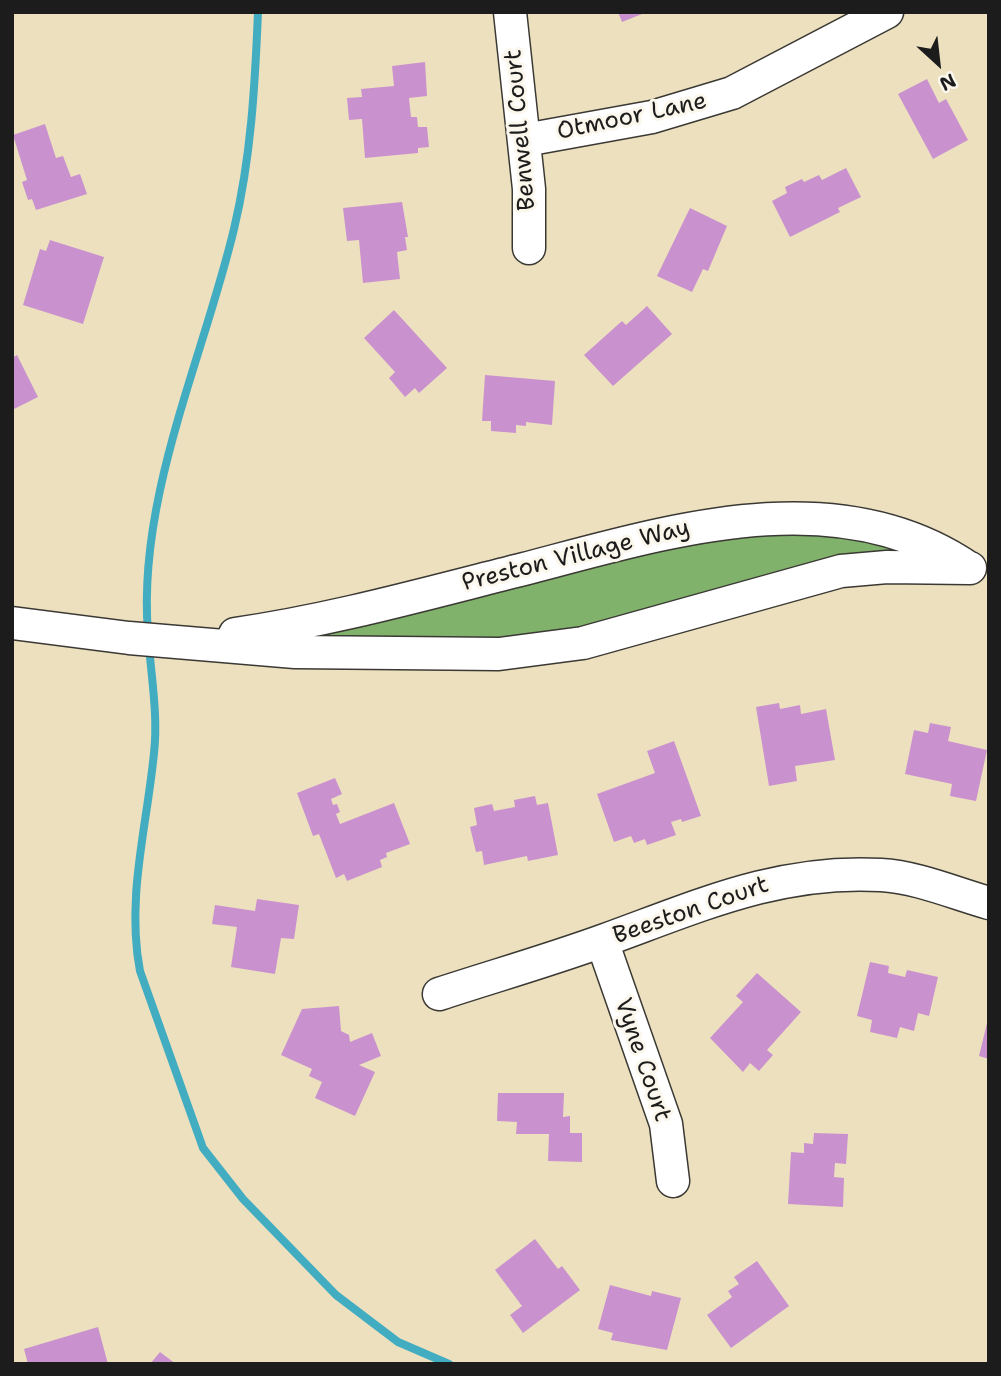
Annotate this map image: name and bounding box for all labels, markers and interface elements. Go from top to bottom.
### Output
north arrow [903,28,973,98]
street label: Benwell Court [500,48,542,212]
text: N [935,68,960,97]
street label: Otmoor Lane [555,87,709,147]
street label: Preston Village Way [459,514,693,598]
street label: Beeston Court [609,871,773,951]
street label: Vyne Court [607,995,677,1125]

